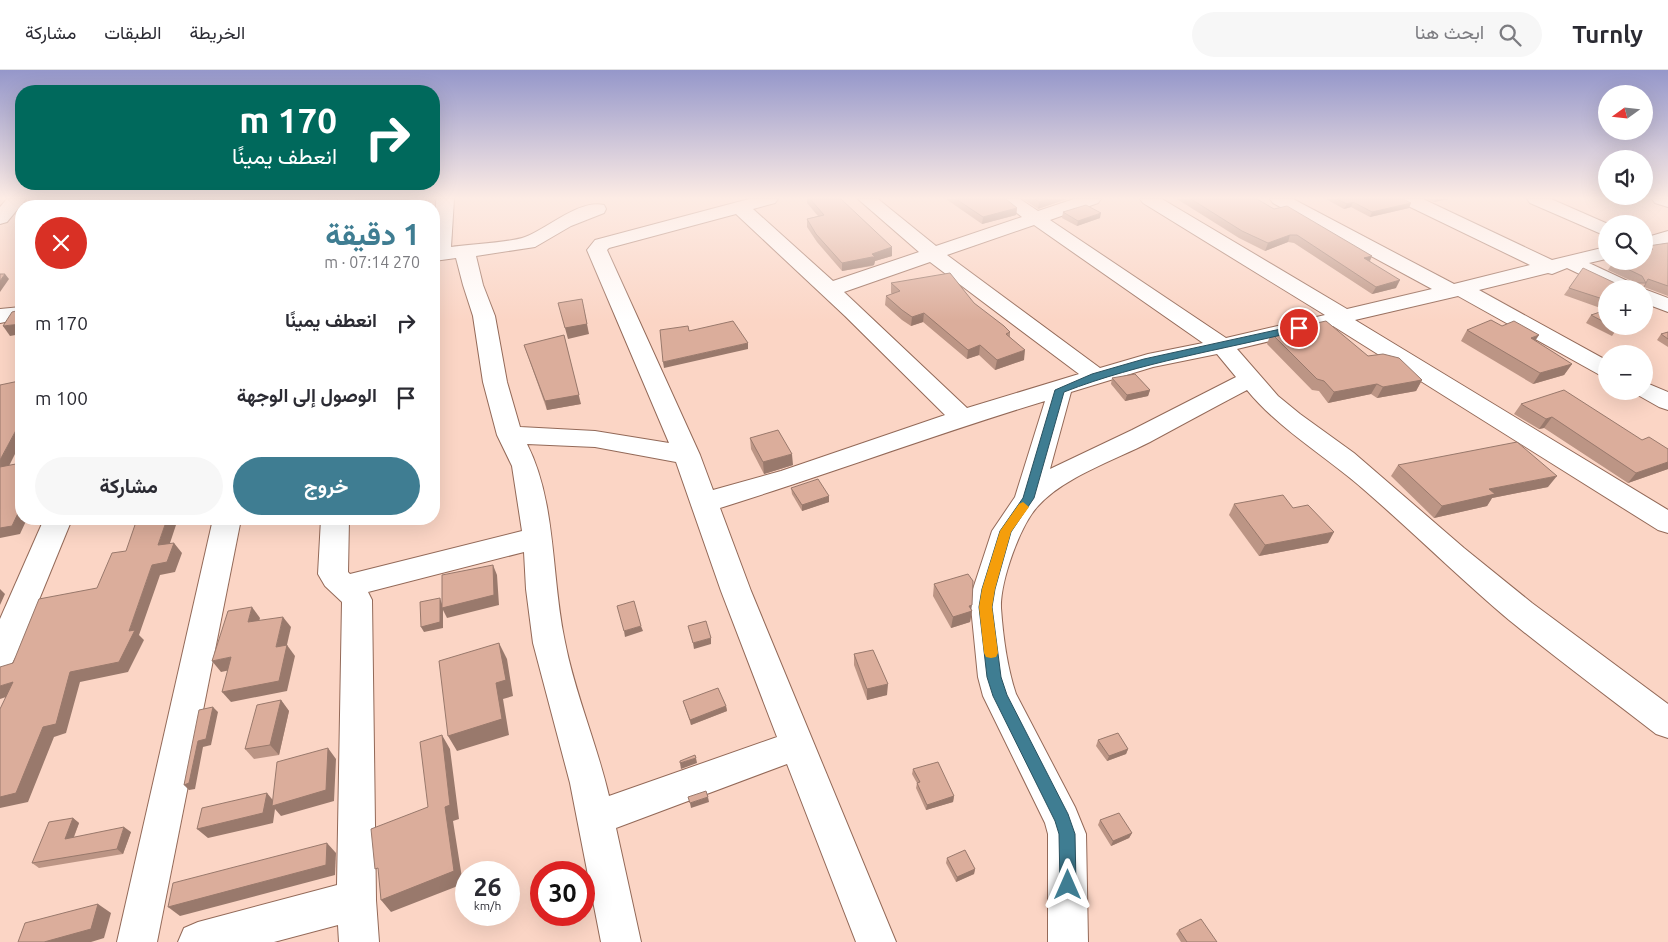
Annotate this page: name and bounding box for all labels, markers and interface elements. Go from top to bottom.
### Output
search box [1192,12,1542,57]
text: ابحث هنا [1415,21,1484,43]
icon: search [1496,21,1524,49]
text: Turnly [1572,21,1643,48]
text: مشاركة [25,22,76,42]
text: الطبقات [104,22,161,42]
text: الخريطة [189,22,245,42]
north arrow [1598,85,1652,140]
map controls [1598,85,1653,400]
text: 170 m [239,100,337,140]
icon: right [355,105,420,170]
text: انعطف يمينًا [232,143,337,168]
button: sound [1598,150,1653,205]
button: search [1598,215,1653,270]
button: close [35,217,87,269]
text: 1 دقيقة [325,217,420,251]
text: 270 m · 07:14 [324,253,420,271]
button: + [1598,280,1653,335]
pin [1278,307,1320,349]
text: انعطف يمينًا [285,309,377,331]
icon: right [392,309,420,337]
text: 170 m [35,312,88,334]
icon: arrive [1285,314,1313,342]
button: − [1598,345,1653,400]
text: الوصول إلى الوجهة [237,384,377,406]
icon: arrive [392,384,420,412]
text: 100 m [35,387,88,409]
button: مشاركة [35,457,223,515]
button: خروج [233,457,420,515]
position arrow [1041,858,1093,910]
speed limit sign: 30 [530,861,595,926]
text: 26 [473,873,502,901]
text: km/h [474,899,501,912]

